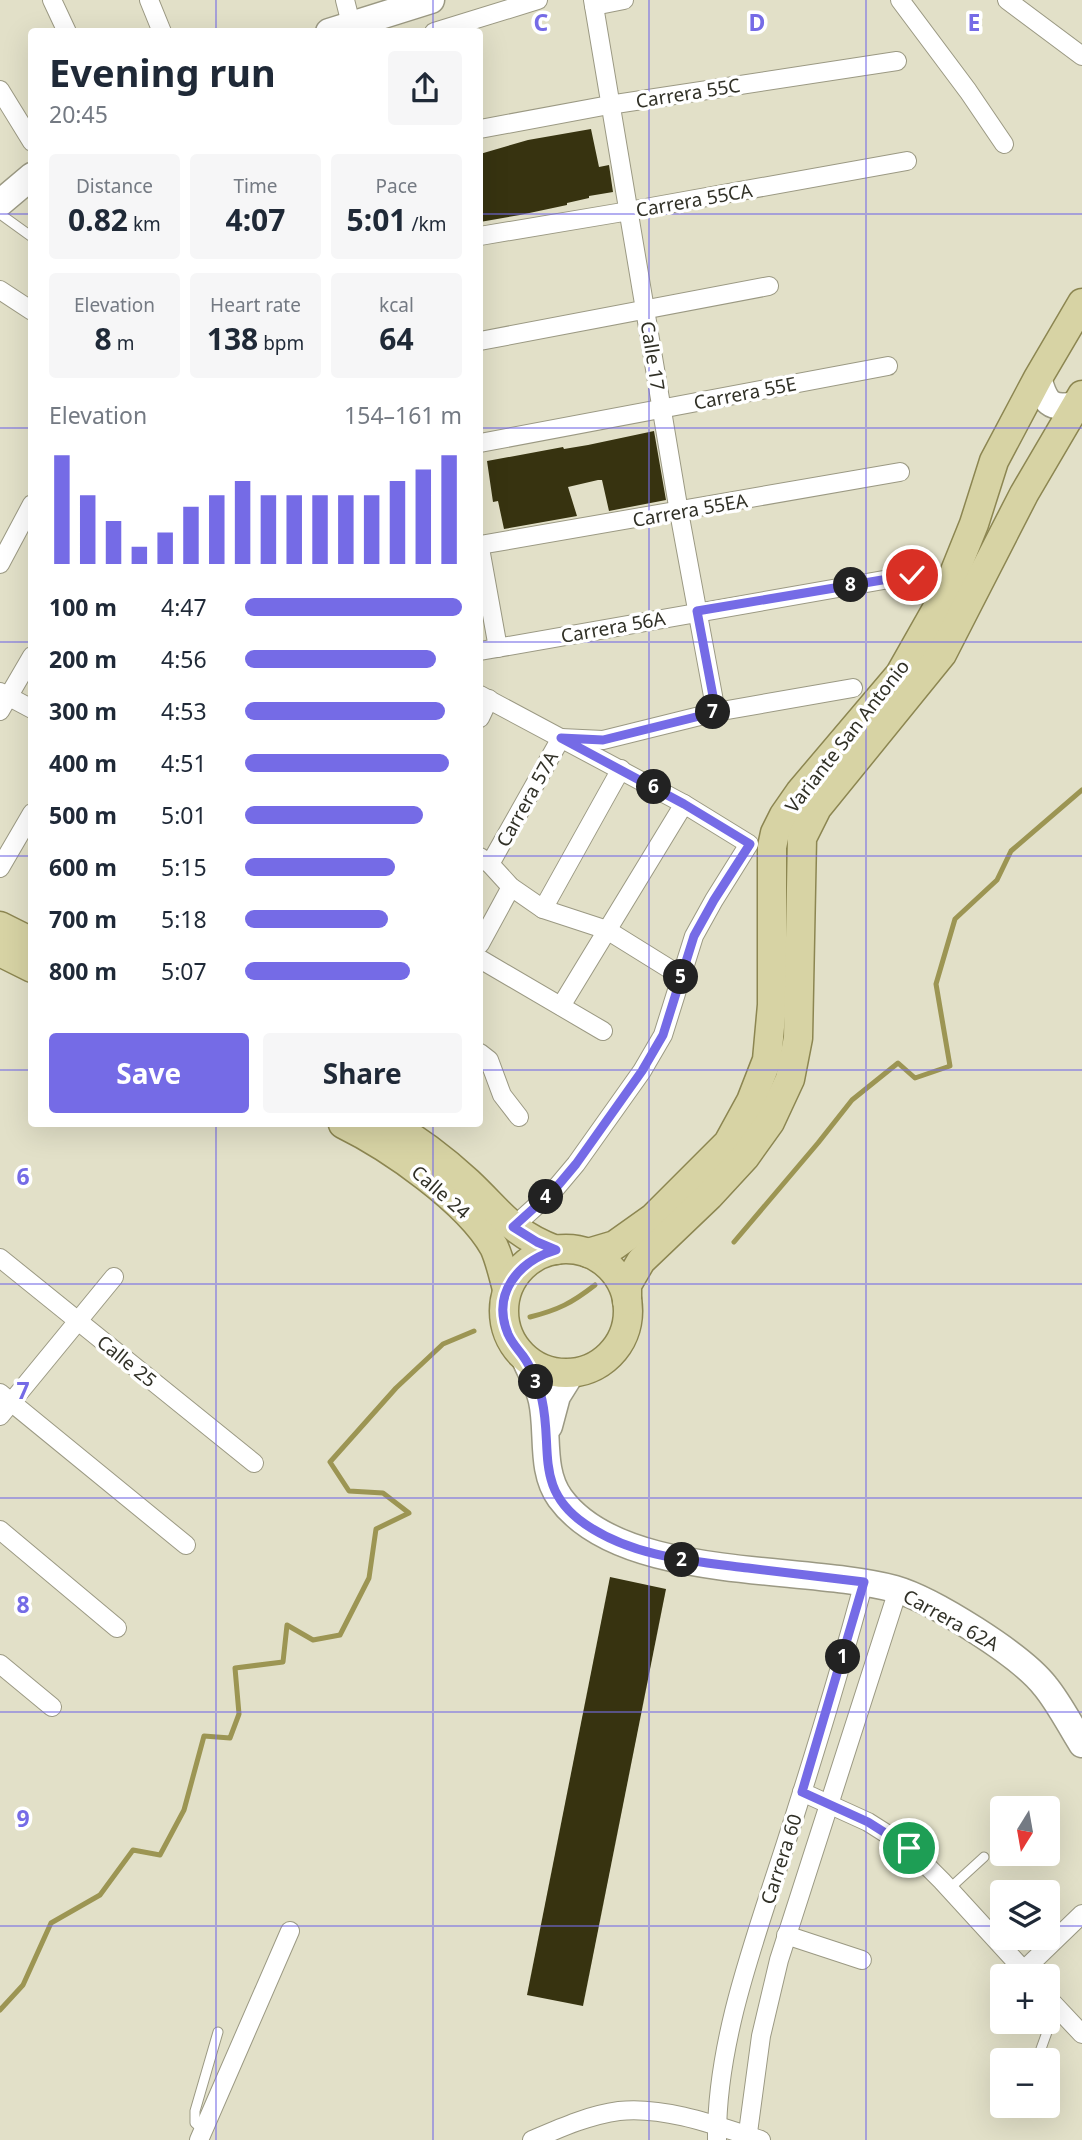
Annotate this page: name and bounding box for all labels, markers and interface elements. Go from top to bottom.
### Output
text: C [534,6,549,38]
text: D [749,6,765,38]
text: E [968,6,980,38]
text: Evening run [49,46,276,98]
button: share [388,51,462,125]
street label: Carrera 55C [634,72,742,114]
text: 20:45 [49,98,108,130]
text: Distance [76,173,153,199]
text: Time [234,173,277,199]
text: Pace [376,173,418,199]
street label: Carrera 55CA [634,177,755,223]
text: 0.82 [68,199,128,240]
text: 4:07 [226,199,285,240]
text: 5:01 [347,199,407,240]
text: km [128,211,161,237]
text: /km [407,211,446,237]
text: Elevation [74,292,155,318]
text: Heart rate [210,292,301,318]
text: kcal [379,292,414,318]
text: 8 [95,318,112,359]
text: 138 [207,318,258,359]
text: 64 [379,318,414,359]
street label: Calle 17 [635,319,671,393]
text: m [112,330,134,356]
text: bpm [258,330,304,356]
street label: Carrera 55E [691,370,799,416]
text: Elevation [49,399,147,431]
text: 154–161 m [344,399,462,431]
street label: Carrera 55EA [631,487,750,533]
pin [882,545,942,605]
icon: check [893,556,931,594]
pin: 8 [834,568,868,602]
text: 8 [845,571,856,597]
text: 100 m [49,591,117,623]
text: 4:47 [161,591,207,623]
street label: Carrera 56A [559,605,668,649]
text: 200 m [49,643,117,675]
text: 4:56 [161,643,207,675]
street label: Variante San Antonio [779,654,915,818]
pin: 7 [696,694,730,730]
text: 300 m [49,695,117,727]
text: 4:53 [161,695,207,727]
text: 7 [707,698,718,724]
street label: Carrera 57A [490,746,564,852]
text: 400 m [49,747,117,779]
text: 4:51 [161,747,207,779]
pin: 6 [636,770,672,804]
text: 6 [648,773,659,799]
text: 500 m [49,799,117,831]
text: 5:01 [161,799,207,831]
text: 600 m [49,851,117,883]
text: 5:15 [161,851,207,883]
text: 700 m [49,903,117,935]
text: 5:18 [161,903,207,935]
text: 800 m [49,955,117,987]
text: 5:07 [161,955,207,987]
pin: 5 [664,960,698,995]
text: 5 [675,963,686,989]
button: Save [49,1033,249,1113]
button: Share [263,1033,462,1113]
street label: Calle 24 [406,1159,476,1225]
text: 6 [16,1160,30,1192]
pin: 4 [528,1180,564,1214]
text: 4 [540,1183,551,1209]
street label: Calle 25 [92,1329,162,1393]
pin: 3 [518,1364,554,1400]
text: 3 [530,1368,541,1394]
text: 7 [16,1374,30,1406]
pin: 2 [664,1542,700,1578]
text: 2 [676,1546,687,1572]
street label: Carrera 62A [898,1583,1004,1657]
text: 8 [16,1588,30,1620]
pin: 1 [826,1640,860,1674]
text: 1 [837,1643,848,1669]
north arrow [990,1796,1060,1866]
map controls [990,1796,1060,2118]
text: 9 [16,1802,30,1834]
street label: Carrera 60 [754,1811,808,1907]
pin [879,1818,939,1878]
icon: arrive [890,1829,928,1867]
button: layers [990,1880,1060,1950]
button: + [990,1964,1060,2034]
button: − [990,2048,1060,2118]

